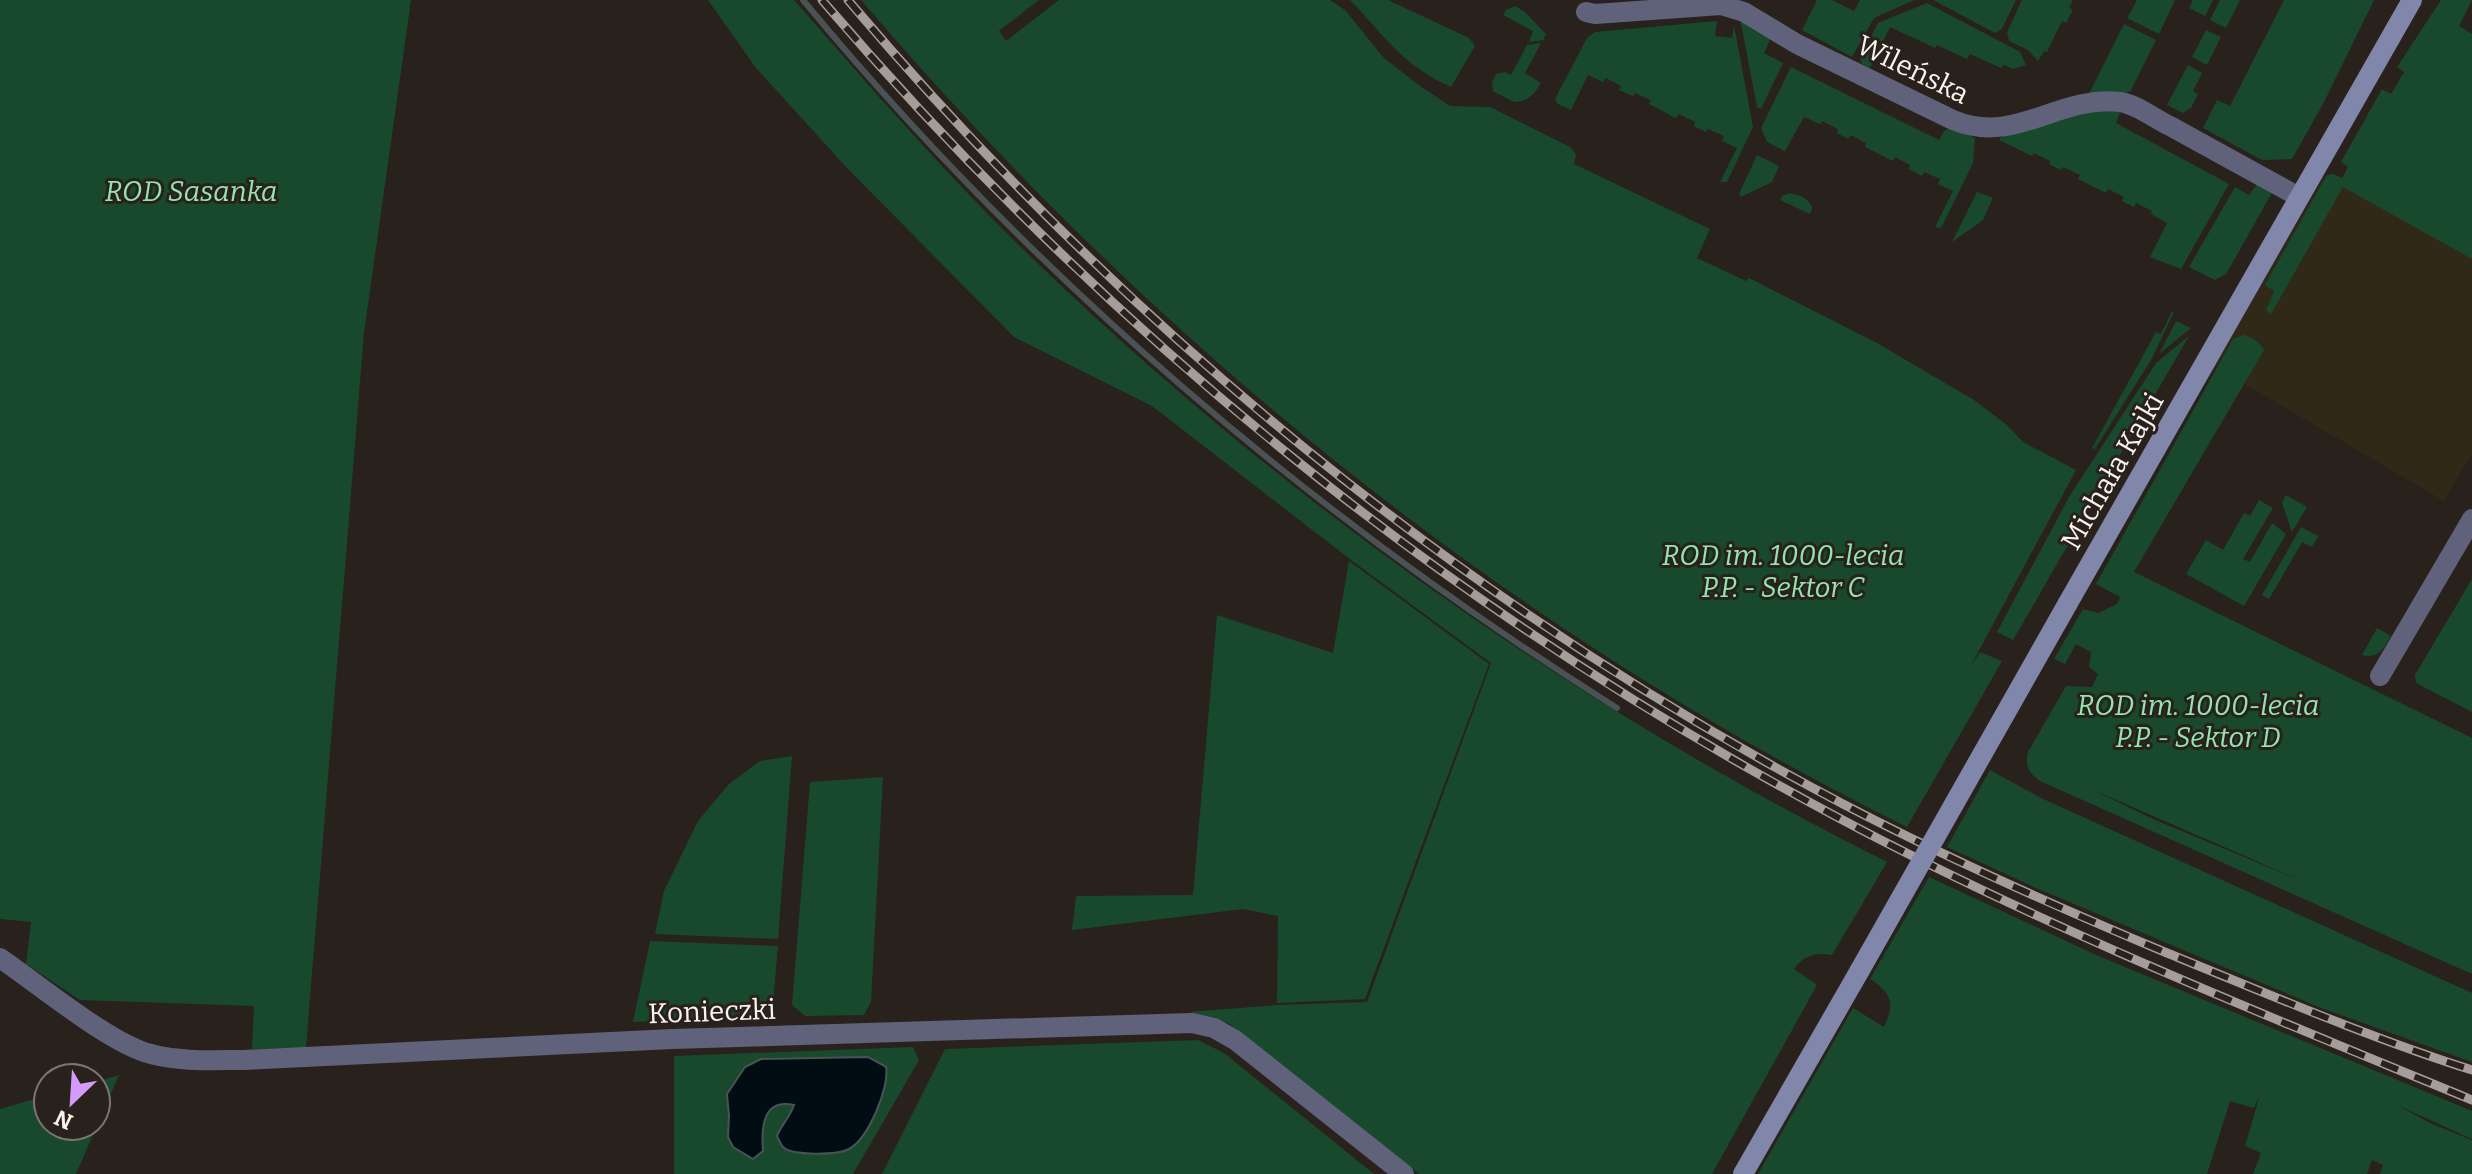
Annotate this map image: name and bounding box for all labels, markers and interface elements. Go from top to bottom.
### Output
street label: Wileńska [1851,28,1974,111]
park label: ROD Sasanka [105,175,277,208]
street label: Michała Kajki [2054,387,2171,555]
park label: ROD im. 1000-lecia P.P. - Sektor C [1662,539,1904,604]
park label: ROD im. 1000-lecia P.P. - Sektor D [2077,689,2319,754]
street label: Konieczki [648,993,776,1030]
north arrow [32,1062,112,1142]
text: N [50,1104,77,1135]

